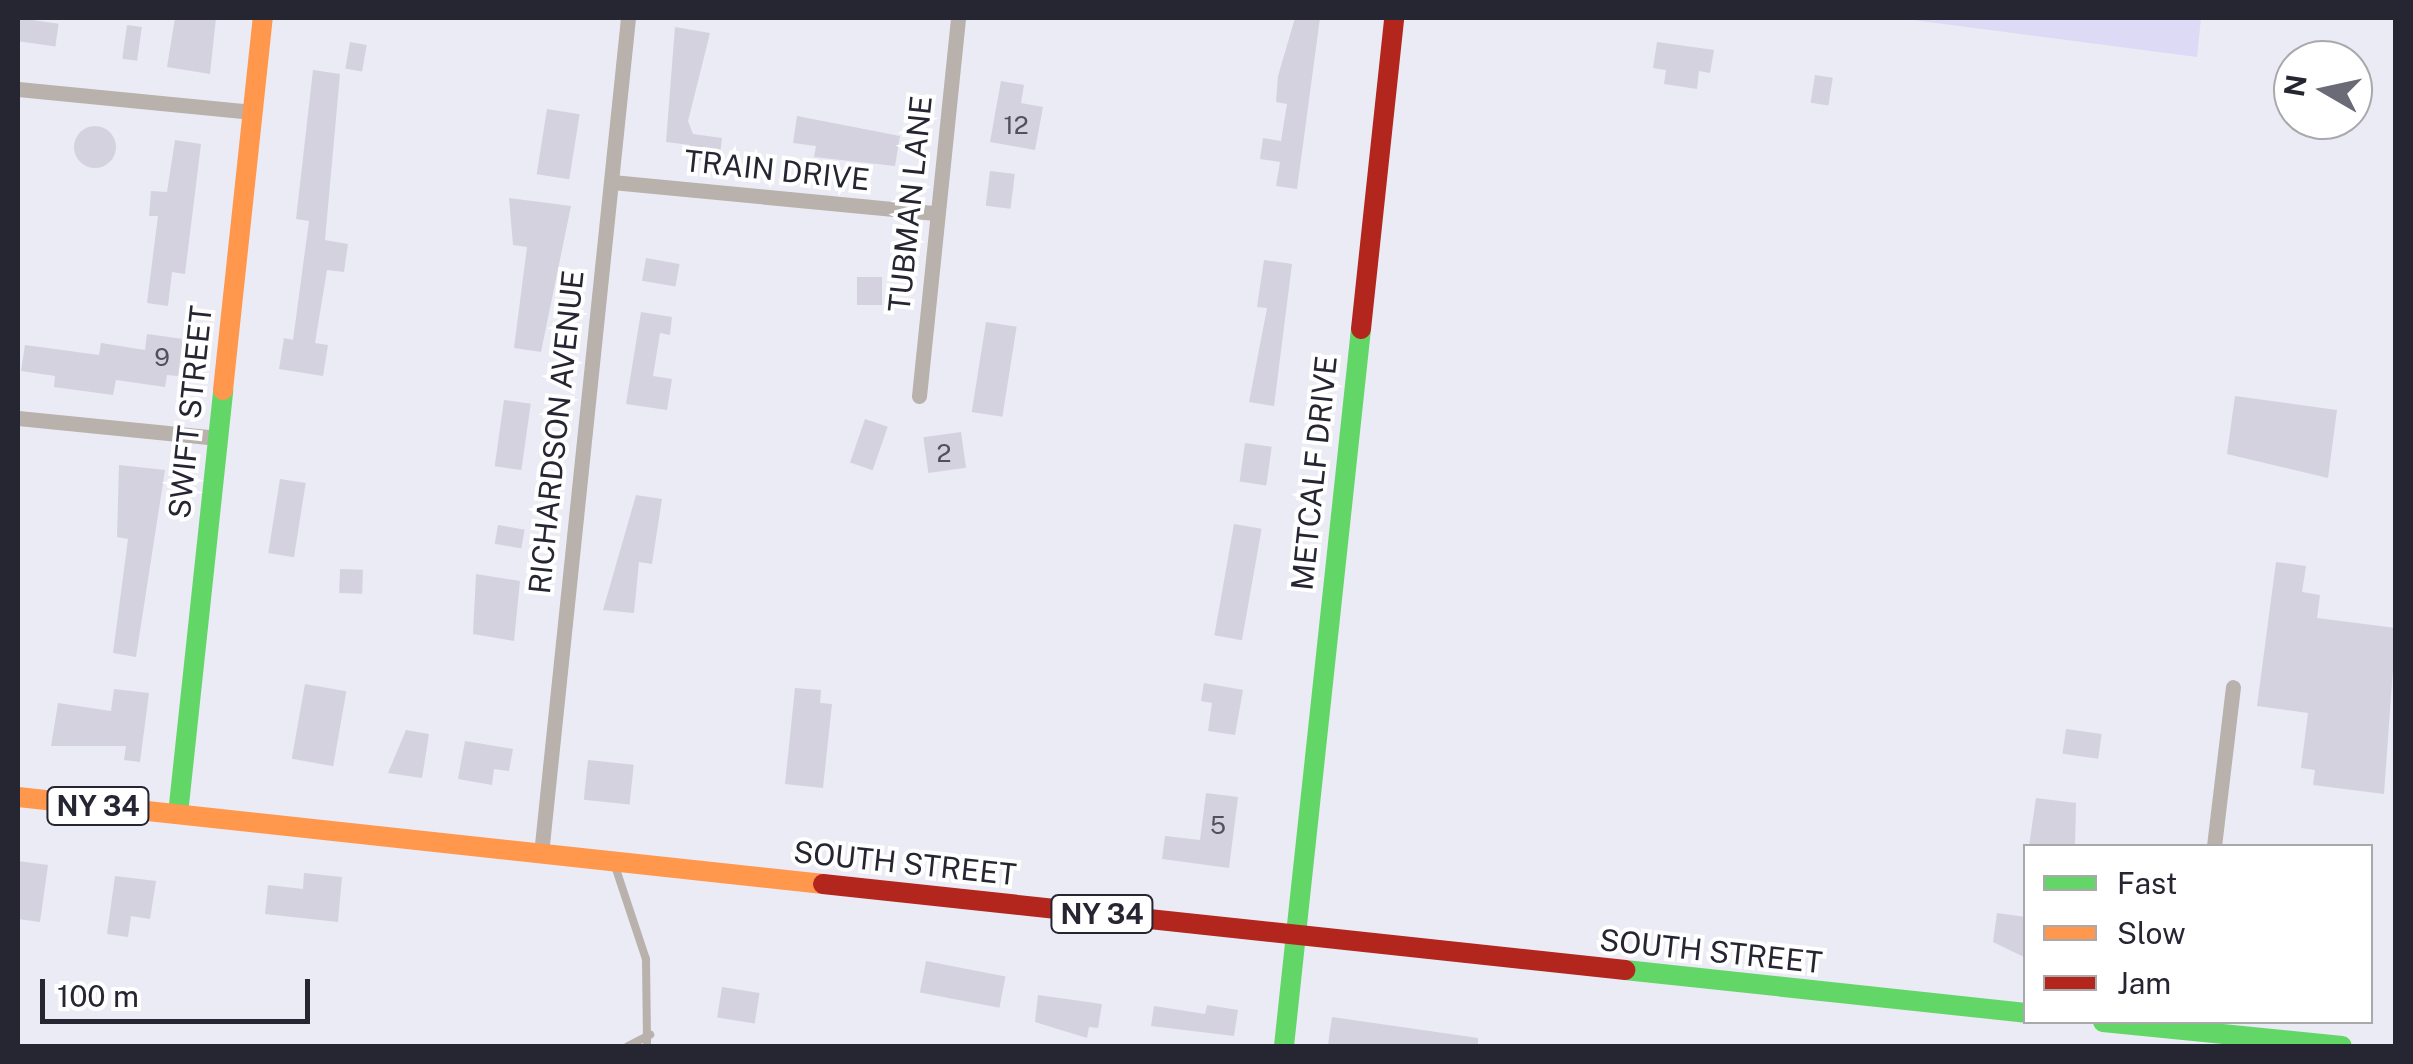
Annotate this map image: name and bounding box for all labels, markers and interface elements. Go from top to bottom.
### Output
north arrow [2273,40,2373,140]
text: N [2277,72,2313,99]
street label: TUBMAN LANE [881,94,939,314]
house number: 12 [1003,110,1029,140]
street label: TRAIN DRIVE [682,142,872,198]
street label: RICHARDSON AVENUE [521,268,591,596]
street label: SWIFT STREET [161,304,219,520]
house number: 9 [154,342,170,372]
street label: METCALF DRIVE [1284,354,1344,592]
house number: 2 [937,438,951,468]
road number: NY 34 [46,783,150,829]
house number: 5 [1210,810,1226,840]
street label: SOUTH STREET [792,833,1018,893]
legend [2023,844,2373,1024]
text: Fast [2117,865,2177,901]
road number: NY 34 [1050,891,1154,937]
text: Slow [2117,915,2186,951]
street label: SOUTH STREET [1598,921,1824,981]
scale bar [45,959,315,1021]
text: Jam [2117,965,2171,1001]
text: 100 m [57,978,139,1014]

